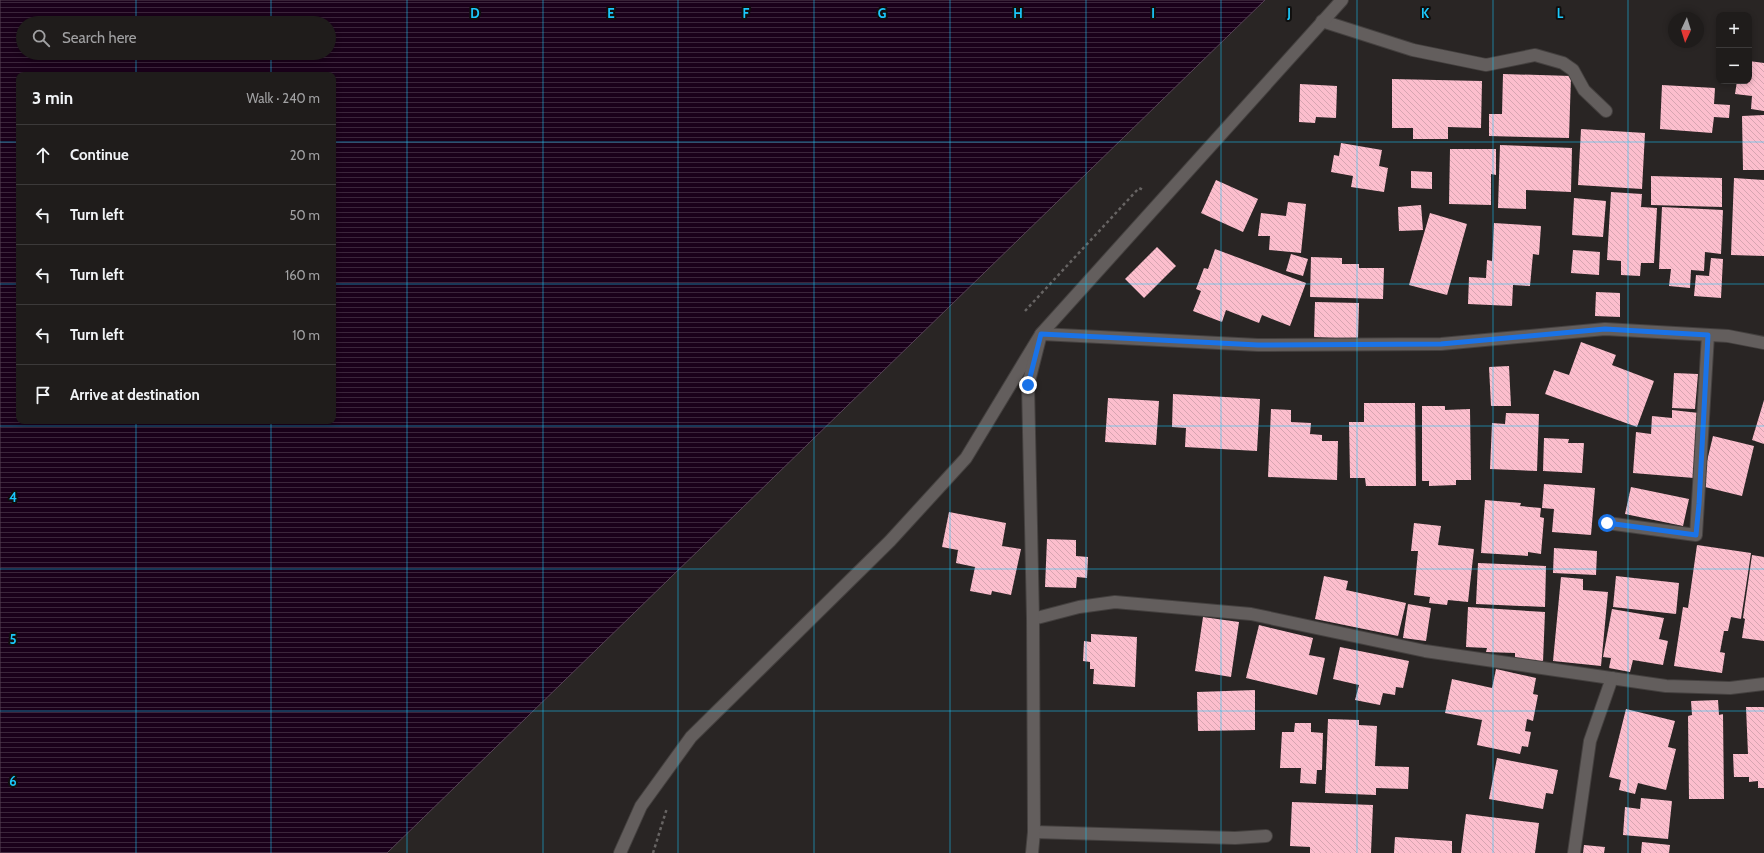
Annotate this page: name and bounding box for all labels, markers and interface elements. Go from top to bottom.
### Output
text: D [470,5,480,21]
text: E [607,5,615,21]
text: F [743,5,750,21]
text: G [878,5,887,21]
text: H [1013,5,1023,21]
text: I [1151,5,1155,21]
text: J [1286,5,1291,21]
text: K [1421,5,1430,21]
text: L [1557,5,1564,21]
north arrow [1668,12,1704,48]
map controls [1716,12,1752,84]
button: + [1716,12,1752,48]
search box [16,16,336,60]
icon: search [30,27,52,49]
text: Search here [62,29,137,47]
button: − [1716,48,1752,84]
text: 3 min [32,88,73,108]
text: Walk · 240 m [246,90,320,106]
icon: ahead [32,144,54,166]
text: Continue [70,146,129,164]
text: 20 m [290,147,320,163]
icon: left [32,204,54,226]
text: Turn left [70,206,124,224]
text: 50 m [290,207,320,223]
icon: left [32,264,54,286]
text: Turn left [70,266,124,284]
text: 160 m [285,267,320,283]
icon: left [32,324,54,346]
text: Turn left [70,326,124,344]
text: 10 m [292,327,320,343]
route end [1019,376,1037,394]
icon: arrive [32,384,54,406]
text: Arrive at destination [70,386,200,404]
text: 4 [9,489,17,505]
route start [1598,514,1616,532]
text: 5 [10,631,17,647]
text: 6 [9,773,17,789]

